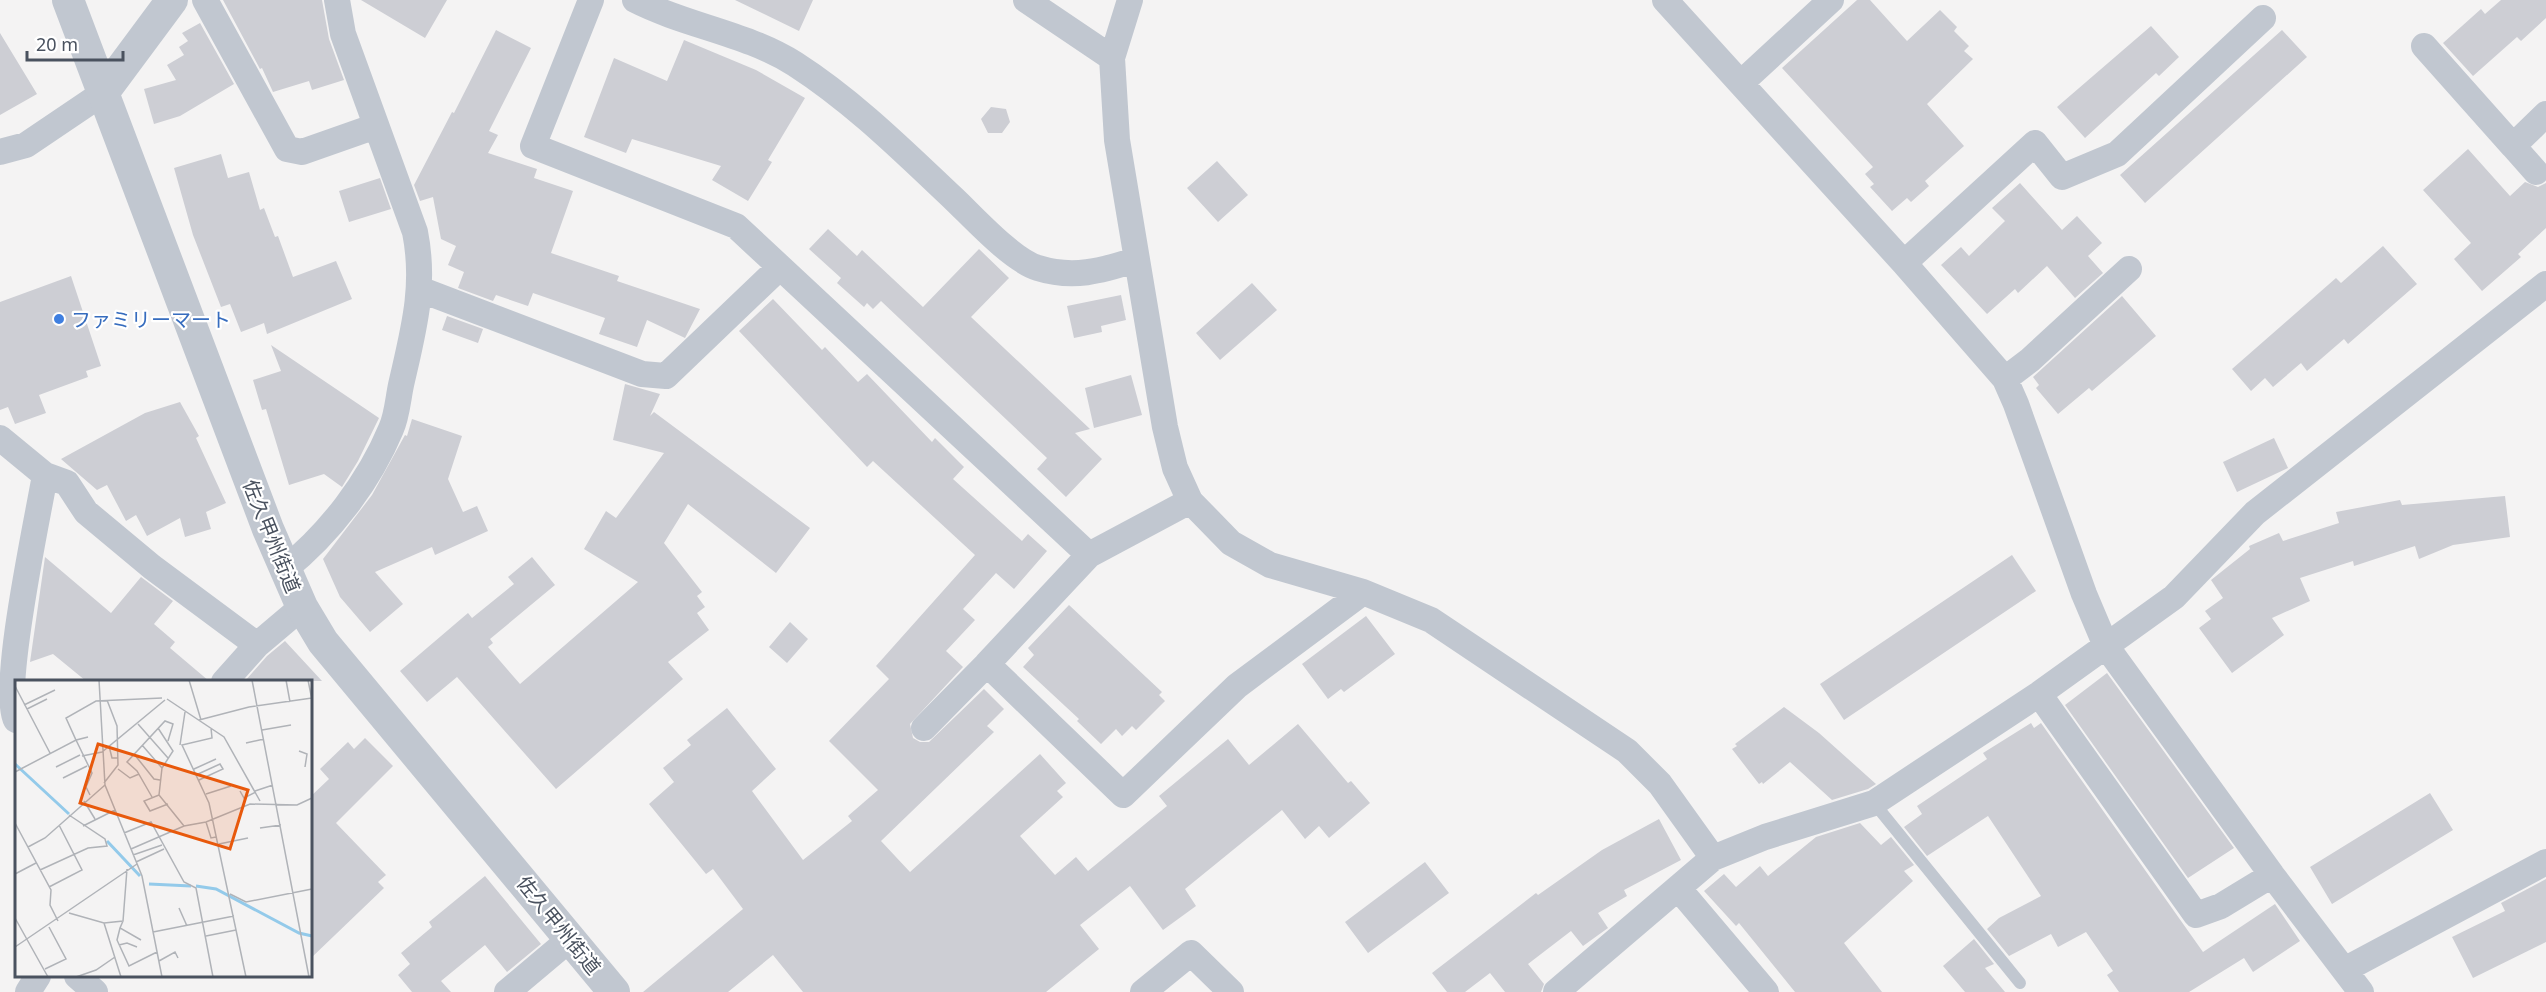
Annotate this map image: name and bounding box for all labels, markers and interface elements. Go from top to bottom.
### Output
scale bar [27,24,123,62]
text: 20 m [36,32,78,56]
place label: ファミリーマート [71,306,231,333]
marker: ファミリーマート [52,312,66,326]
street label: 佐久甲州街道 [237,475,307,597]
inset map [15,680,312,977]
street label: 佐久甲州街道 [511,870,607,980]

